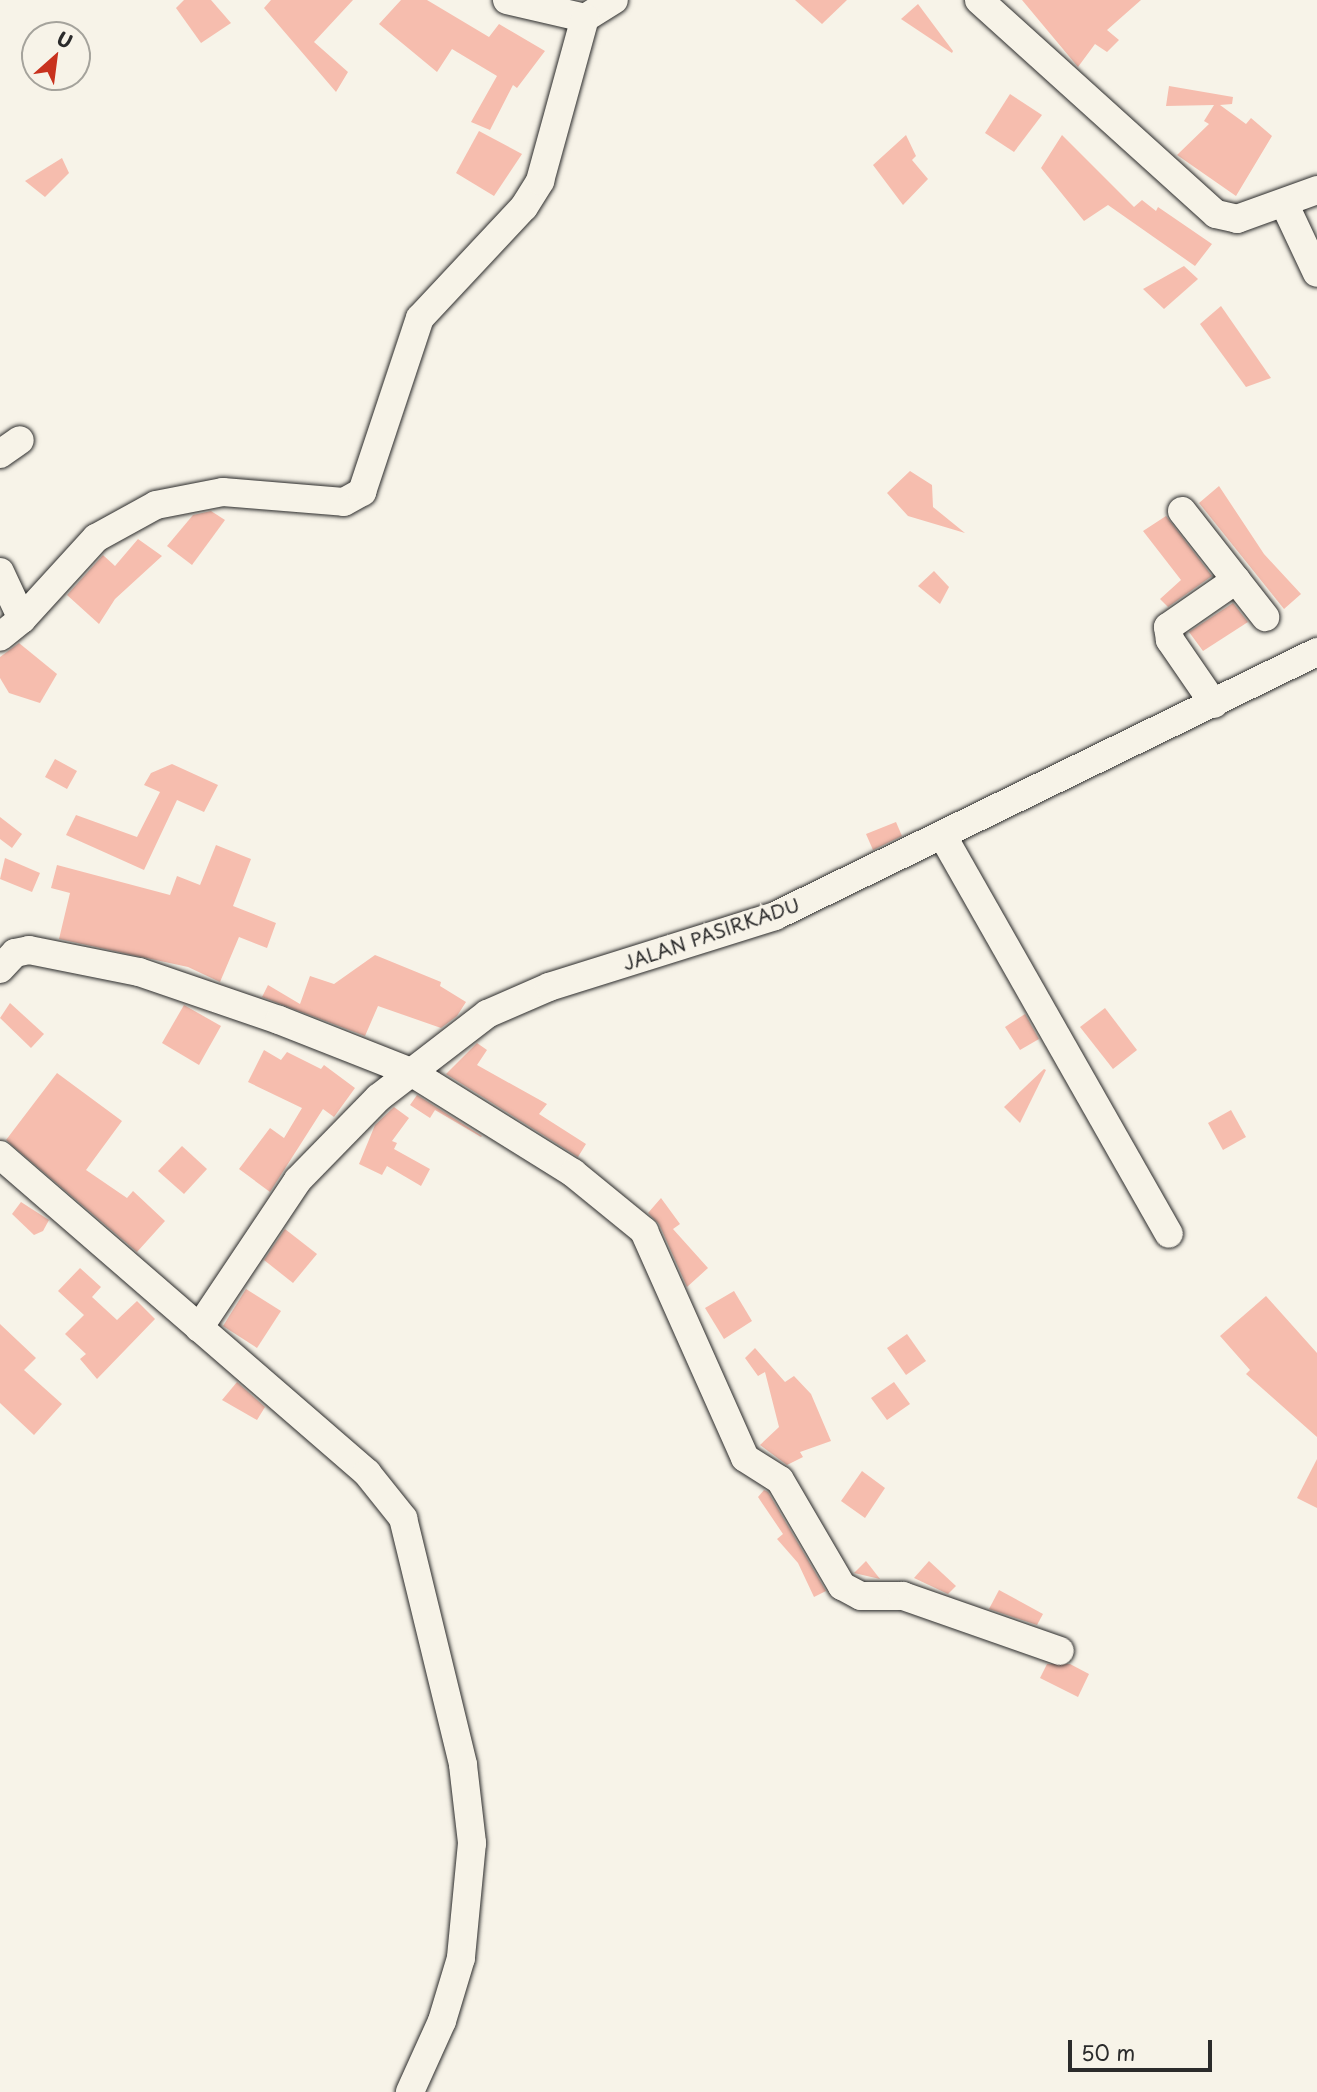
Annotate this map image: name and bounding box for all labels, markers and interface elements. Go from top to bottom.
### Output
north arrow [21,21,91,91]
text: U [52,23,78,55]
street label: JALAN PASIRKADU [619,893,803,975]
scale bar [1072,2025,1216,2070]
text: 50 m [1081,2036,1135,2068]

